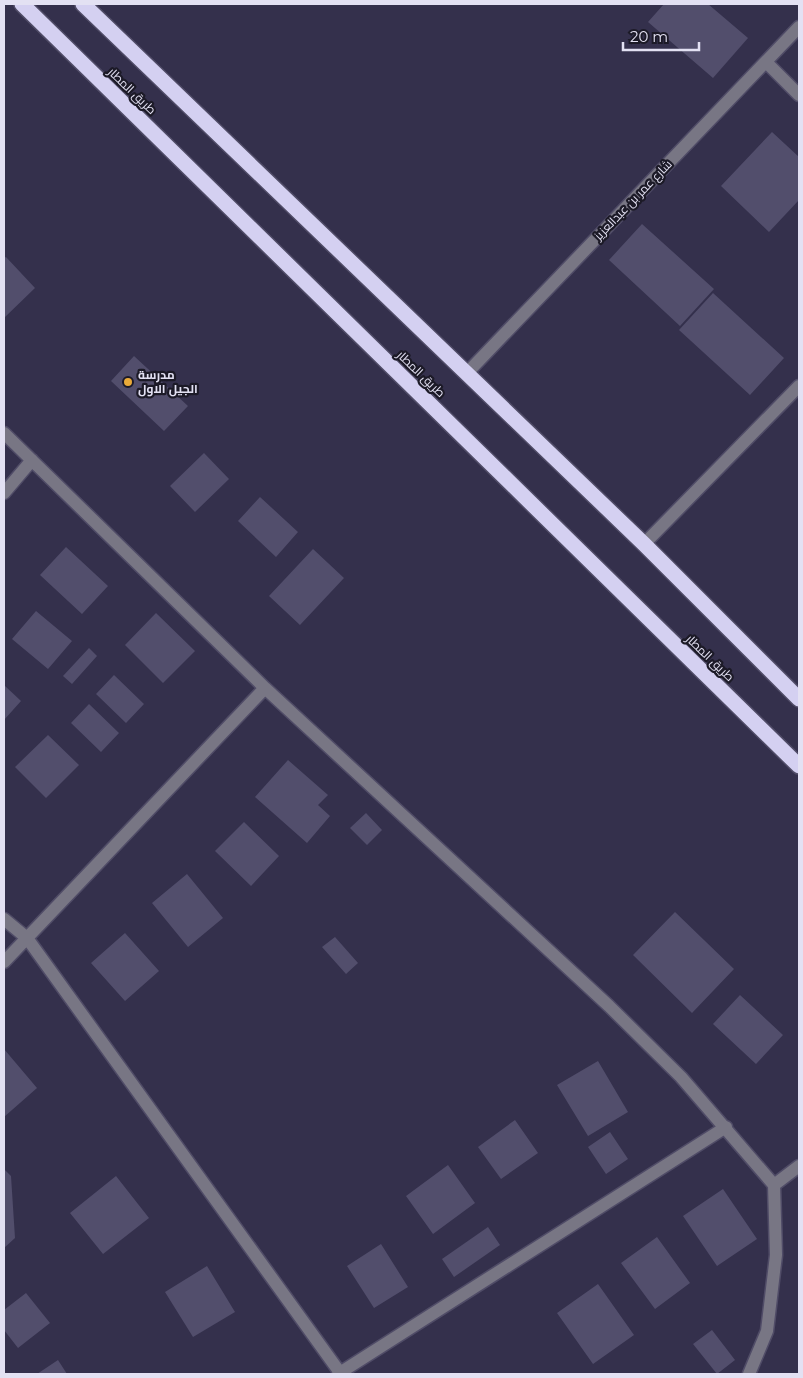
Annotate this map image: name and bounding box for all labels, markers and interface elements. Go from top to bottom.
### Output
scale bar [623,20,699,52]
text: 20 m [630,27,668,46]
street label: طريق المطار [105,63,160,117]
street label: شارع عمر بن عبدالعزيز [590,156,675,244]
street label: طريق المطار [394,346,449,400]
place label: مدرسة الجيل الاول [138,367,198,397]
marker: مدرسة الجيل الاول [122,376,134,388]
street label: طريق المطار [683,630,738,684]

